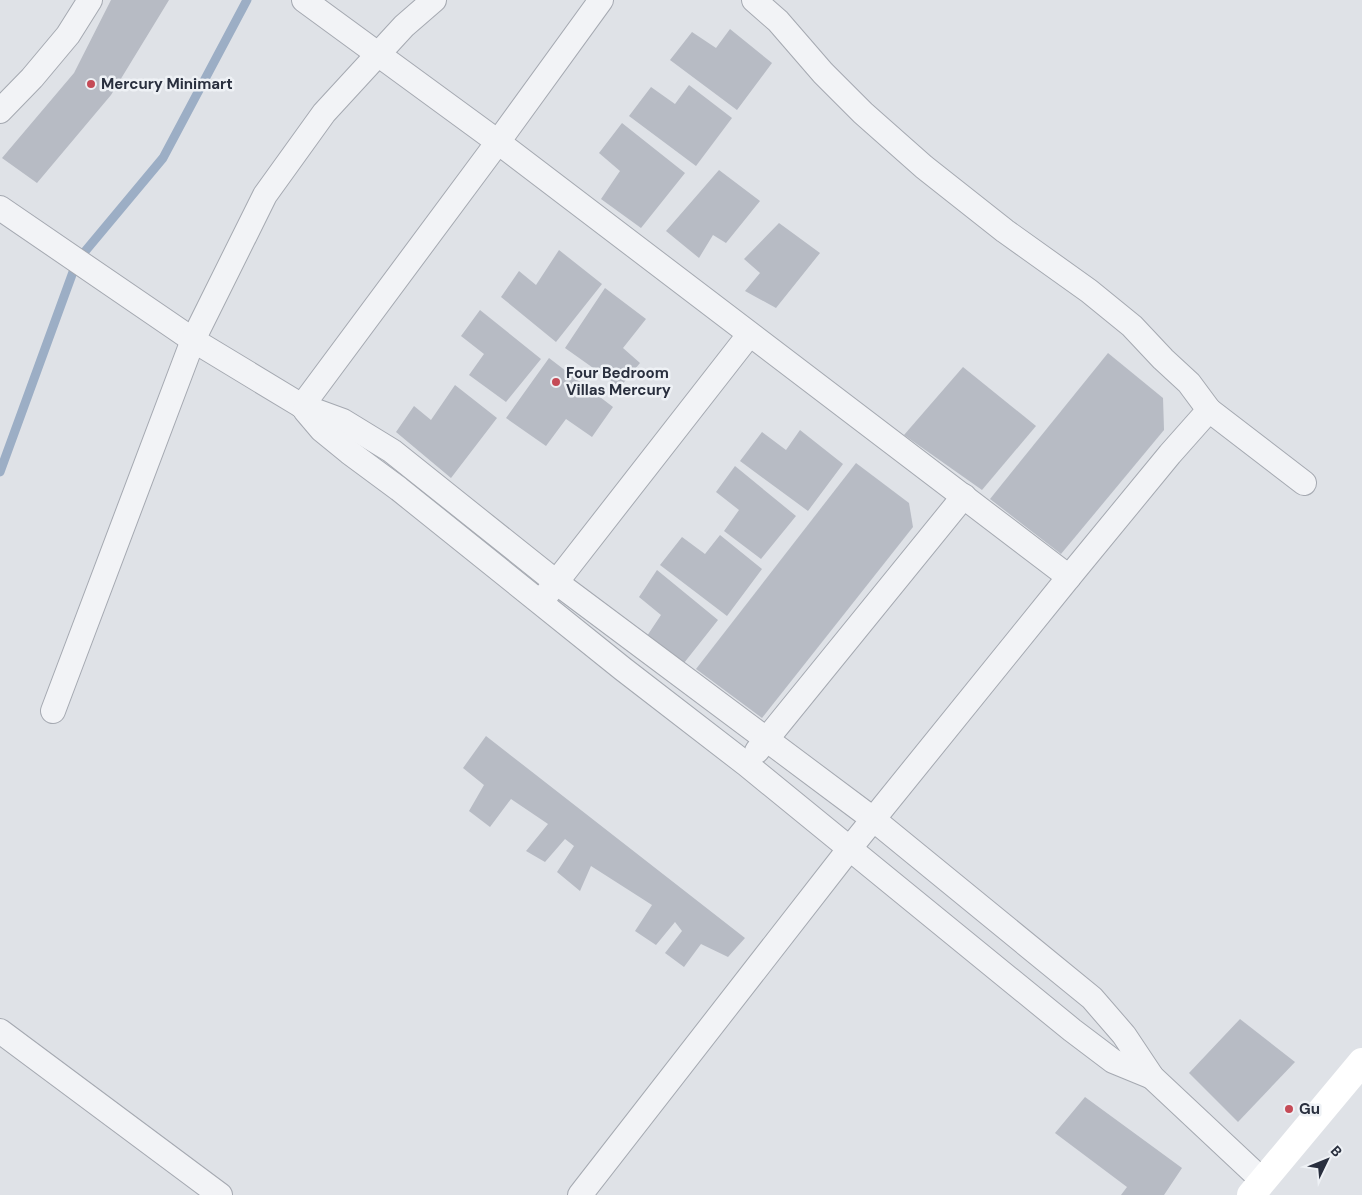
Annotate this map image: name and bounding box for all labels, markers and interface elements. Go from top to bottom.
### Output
place label: Mercury Minimart [101,74,233,94]
marker: Mercury Minimart [85,78,97,90]
place label: Four Bedroom Villas Mercury [566,363,671,400]
marker: Four Bedroom Villas Mercury [550,376,562,388]
place label: Gu [1299,1099,1320,1119]
marker: Gu [1283,1103,1295,1115]
north arrow [1302,1135,1352,1185]
text: B [1327,1142,1346,1161]

